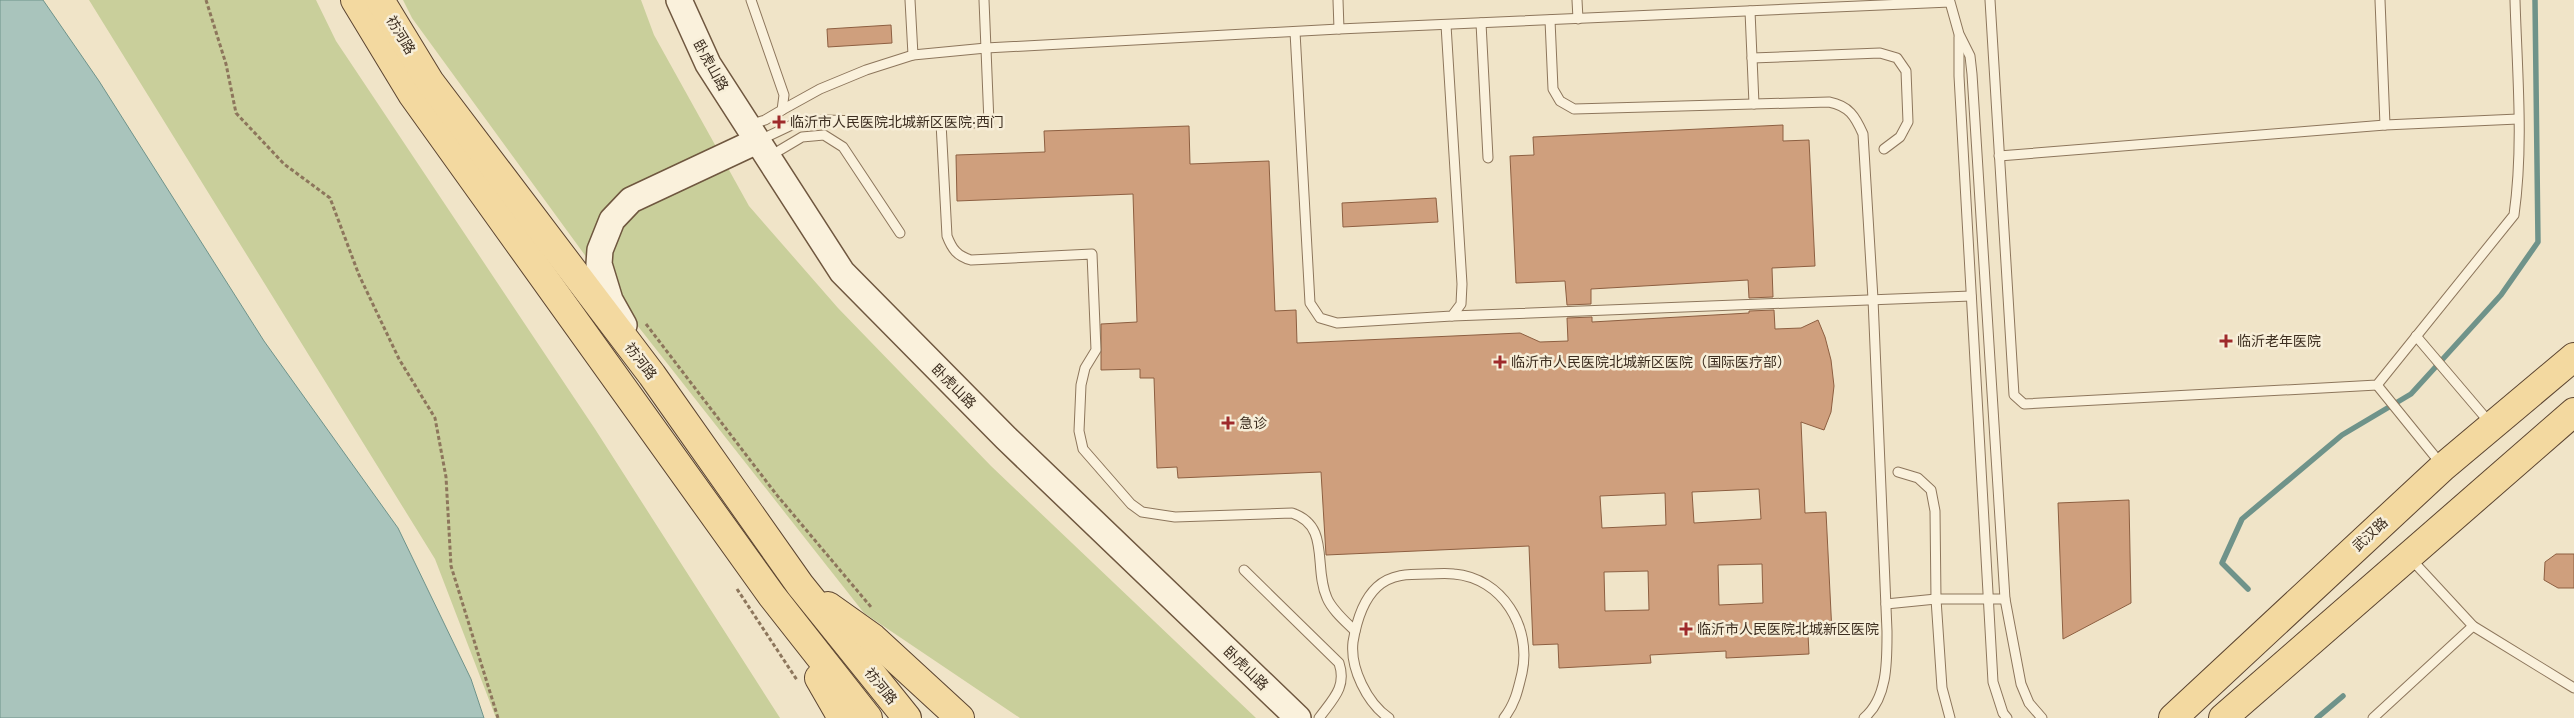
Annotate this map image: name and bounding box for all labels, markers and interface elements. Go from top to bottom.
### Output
street label: 祊河路 [382,12,420,58]
street label: 卧虎山路 [690,36,732,94]
place label: 临沂市人民医院北城新区医院·西门 [790,113,1004,131]
marker: 临沂市人民医院北城新区医院·西门 [772,115,786,129]
place label: 临沂老年医院 [2237,332,2321,350]
marker: 临沂老年医院 [2219,334,2233,348]
street label: 祊河路 [621,339,661,383]
place label: 临沂市人民医院北城新区医院（国际医疗部） [1511,353,1791,371]
marker: 临沂市人民医院北城新区医院（国际医疗部） [1493,355,1507,369]
street label: 卧虎山路 [928,360,980,412]
place label: 急诊 [1239,414,1267,432]
marker: 急诊 [1221,416,1235,430]
street label: 武汉路 [2349,513,2391,555]
place label: 临沂市人民医院北城新区医院 [1697,620,1879,638]
marker: 临沂市人民医院北城新区医院 [1679,622,1693,636]
street label: 卧虎山路 [1220,642,1272,694]
street label: 祊河路 [861,664,901,708]

